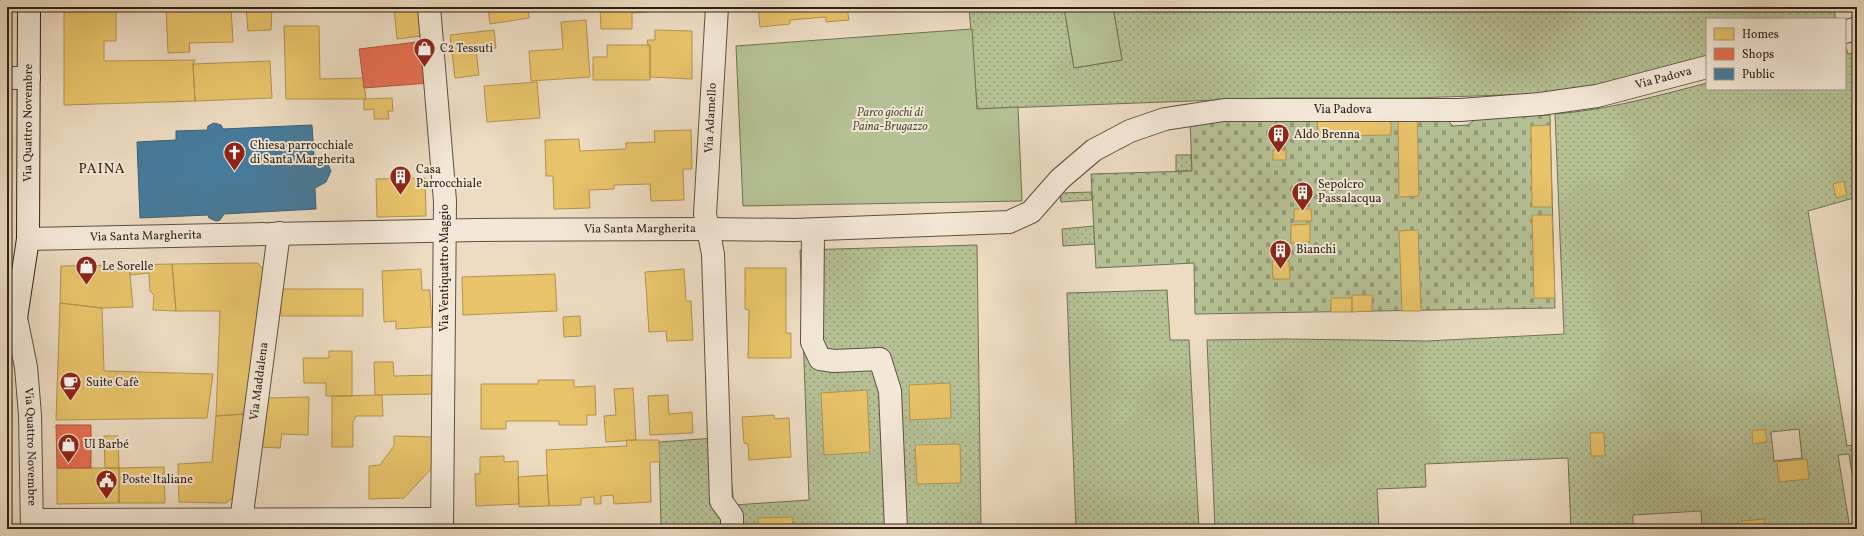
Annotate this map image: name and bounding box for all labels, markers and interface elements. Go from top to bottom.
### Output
legend [1706,18,1846,90]
text: Homes [1742,27,1779,43]
shop icon: C2 Tessuti [411,36,437,69]
place label: C2 Tessuti [440,41,493,57]
text: Shops [1742,47,1774,63]
street label: Via Quattro Novembre [20,63,37,182]
street label: Via Padova [1633,63,1694,94]
text: Public [1742,67,1775,83]
street label: Via Adamello [701,82,721,154]
street label: Via Padova [1314,102,1372,118]
park label: Parco giochi di Paina-Brugazzo [852,105,928,135]
building icon: Aldo Brenna [1266,122,1292,155]
place label: Aldo Brenna [1294,127,1360,143]
place label: Chiesa parrocchiale di Santa Margherita [250,138,355,168]
church icon: Chiesa parrocchiale di Santa Margherita [221,140,247,173]
district label: PAINA [78,160,126,179]
place label: Casa Parrocchiale [416,162,482,192]
building icon: Casa Parrocchiale [388,164,414,197]
place label: Sepolcro Passalacqua [1318,177,1381,207]
building icon: Sepolcro Passalacqua [1290,179,1316,212]
street label: Via Ventiquattro Maggio [437,204,453,332]
street label: Via Santa Margherita [584,221,696,238]
street label: Via Santa Margherita [90,227,202,246]
building icon: Bianchi [1268,237,1294,270]
place label: Bianchi [1296,242,1336,258]
shop icon: Le Sorelle [73,254,99,287]
place label: Le Sorelle [102,259,154,275]
street label: Via Maddalena [246,341,273,421]
cafe icon: Suite Cafè [58,370,84,403]
place label: Suite Cafè [86,375,139,391]
street label: Via Quattro Novembre [20,387,40,506]
shop icon: Ul Barbé [55,432,81,465]
place label: Ul Barbé [84,437,129,453]
public building icon: Poste Italiane [94,467,120,500]
place label: Poste Italiane [122,472,193,488]

